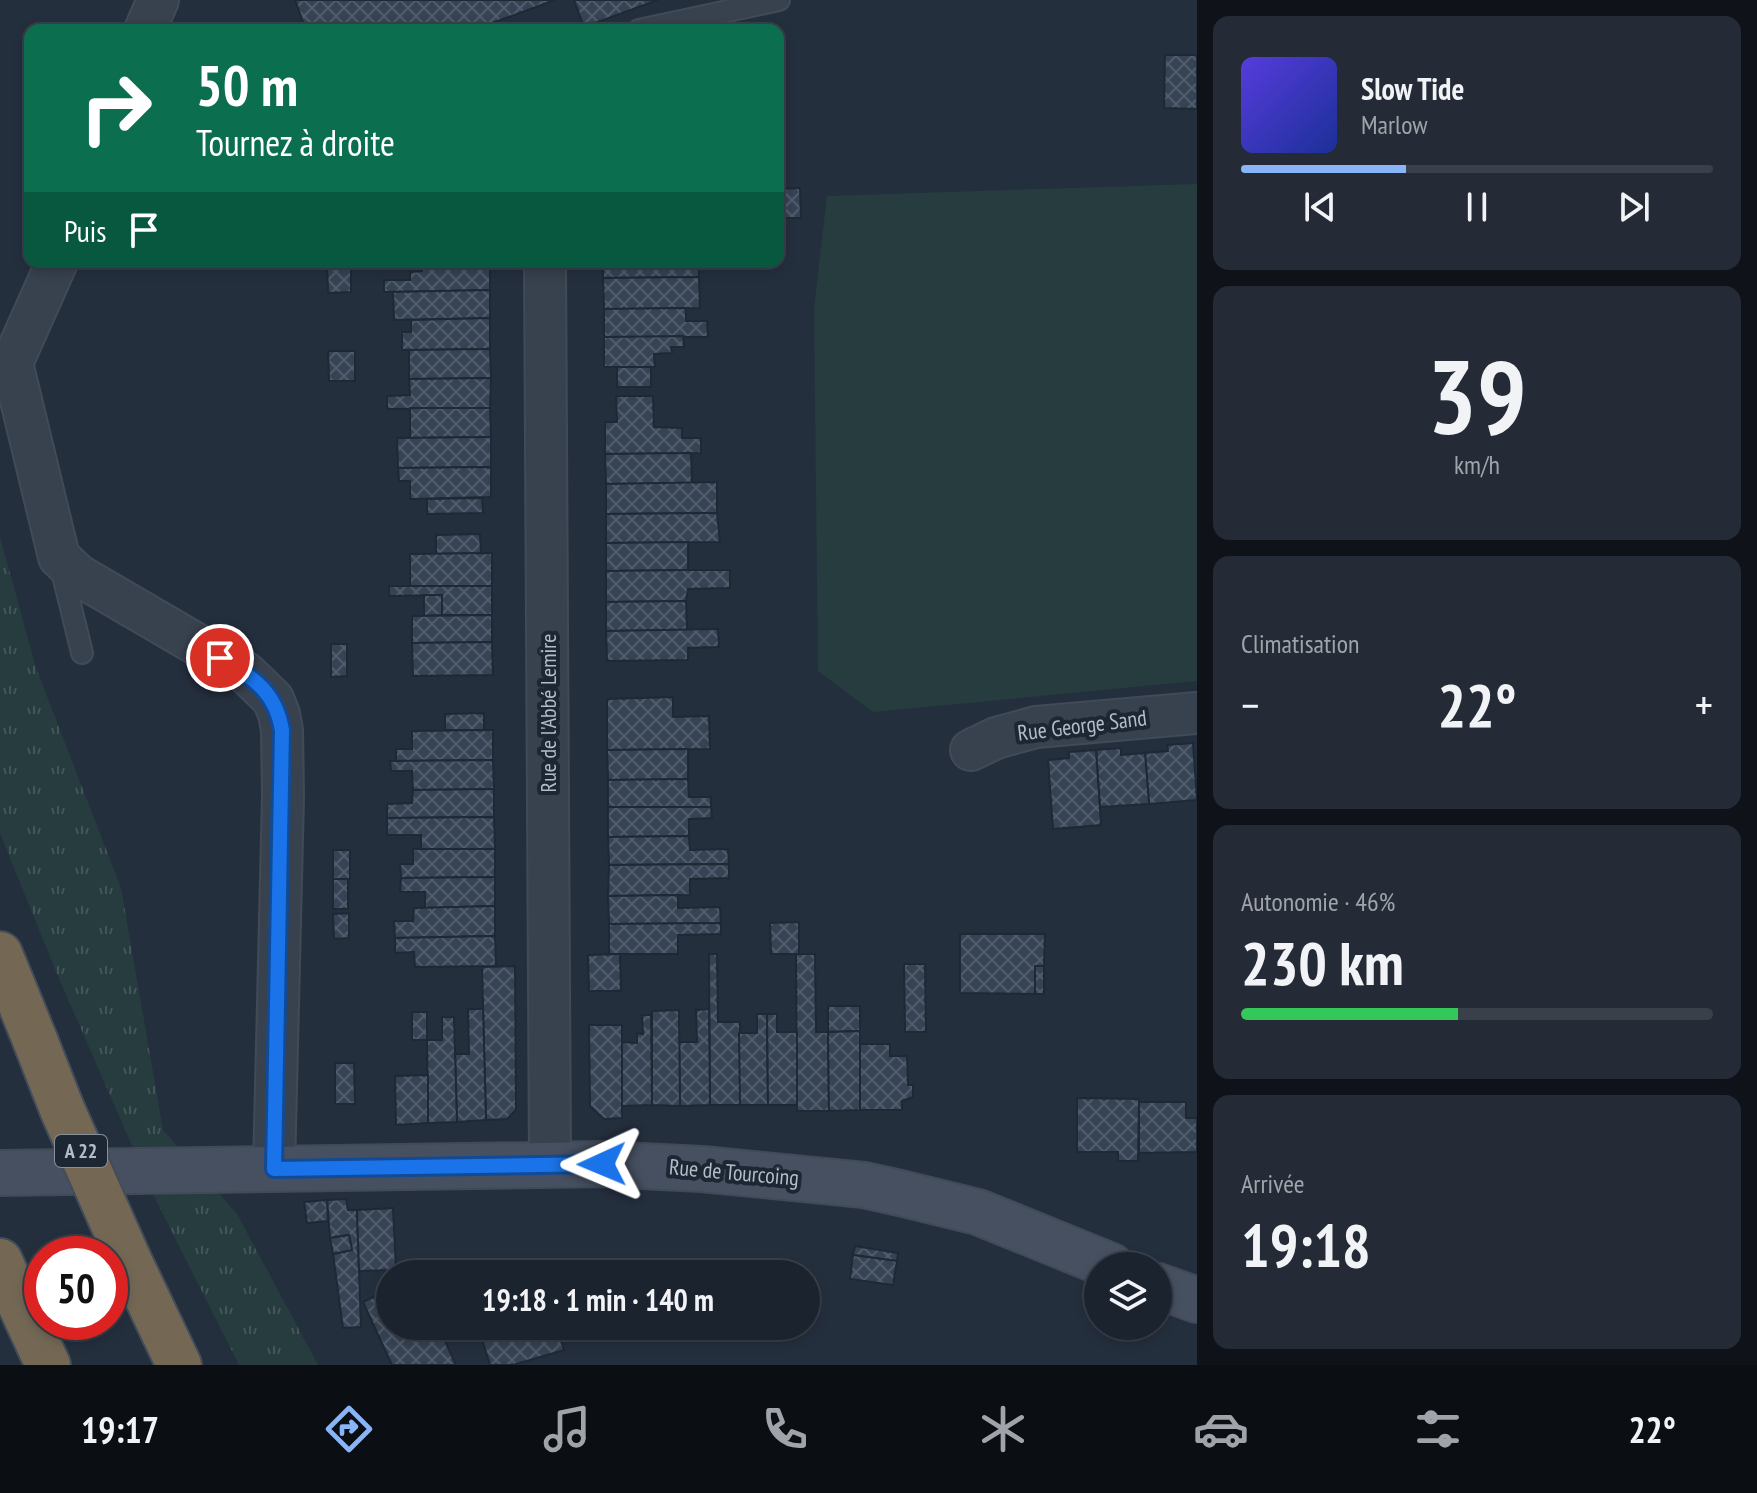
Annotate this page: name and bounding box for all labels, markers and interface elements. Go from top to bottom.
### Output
text: 50 m [196,49,298,121]
icon: right [64,56,168,160]
text: Slow Tide [1361,69,1464,108]
text: Marlow [1361,108,1427,141]
text: Tournez à droite [196,119,395,166]
icon: previous [1298,185,1342,229]
icon: pause [1455,185,1499,229]
icon: next [1612,185,1656,229]
icon: arrive [122,208,166,252]
text: Puis [64,211,106,250]
text: 39 [1427,328,1527,463]
text: km/h [1454,448,1500,481]
pin [186,624,254,692]
text: Climatisation [1241,627,1359,660]
street label: Rue de l'Abbé Lemire [534,634,562,792]
icon: arrive [198,636,242,680]
text: 22° [1437,666,1517,744]
text: − [1241,676,1259,733]
text: + [1695,676,1713,733]
street label: Rue George Sand [1016,703,1148,747]
text: Autonomie · 46% [1241,885,1395,918]
text: 230 km [1241,924,1404,1002]
position arrow [560,1122,644,1206]
road number: A 22 [55,1135,107,1167]
street label: Rue de Tourcoing [668,1152,800,1192]
text: Arrivée [1241,1167,1305,1200]
text: 19:18 [1241,1206,1371,1284]
speed limit sign: 50 [24,1236,128,1340]
map controls [1084,1252,1172,1340]
button: layers [1084,1252,1172,1340]
text: 19:18 · 1 min · 140 m [482,1280,714,1319]
icon: directions [321,1401,377,1457]
icon: music [539,1401,595,1457]
icon: phone [757,1401,813,1457]
icon: climate [975,1401,1031,1457]
icon: car [1193,1401,1249,1457]
icon: filters [1410,1401,1466,1457]
text: 19:17 [81,1406,159,1453]
text: 22° [1628,1406,1676,1453]

